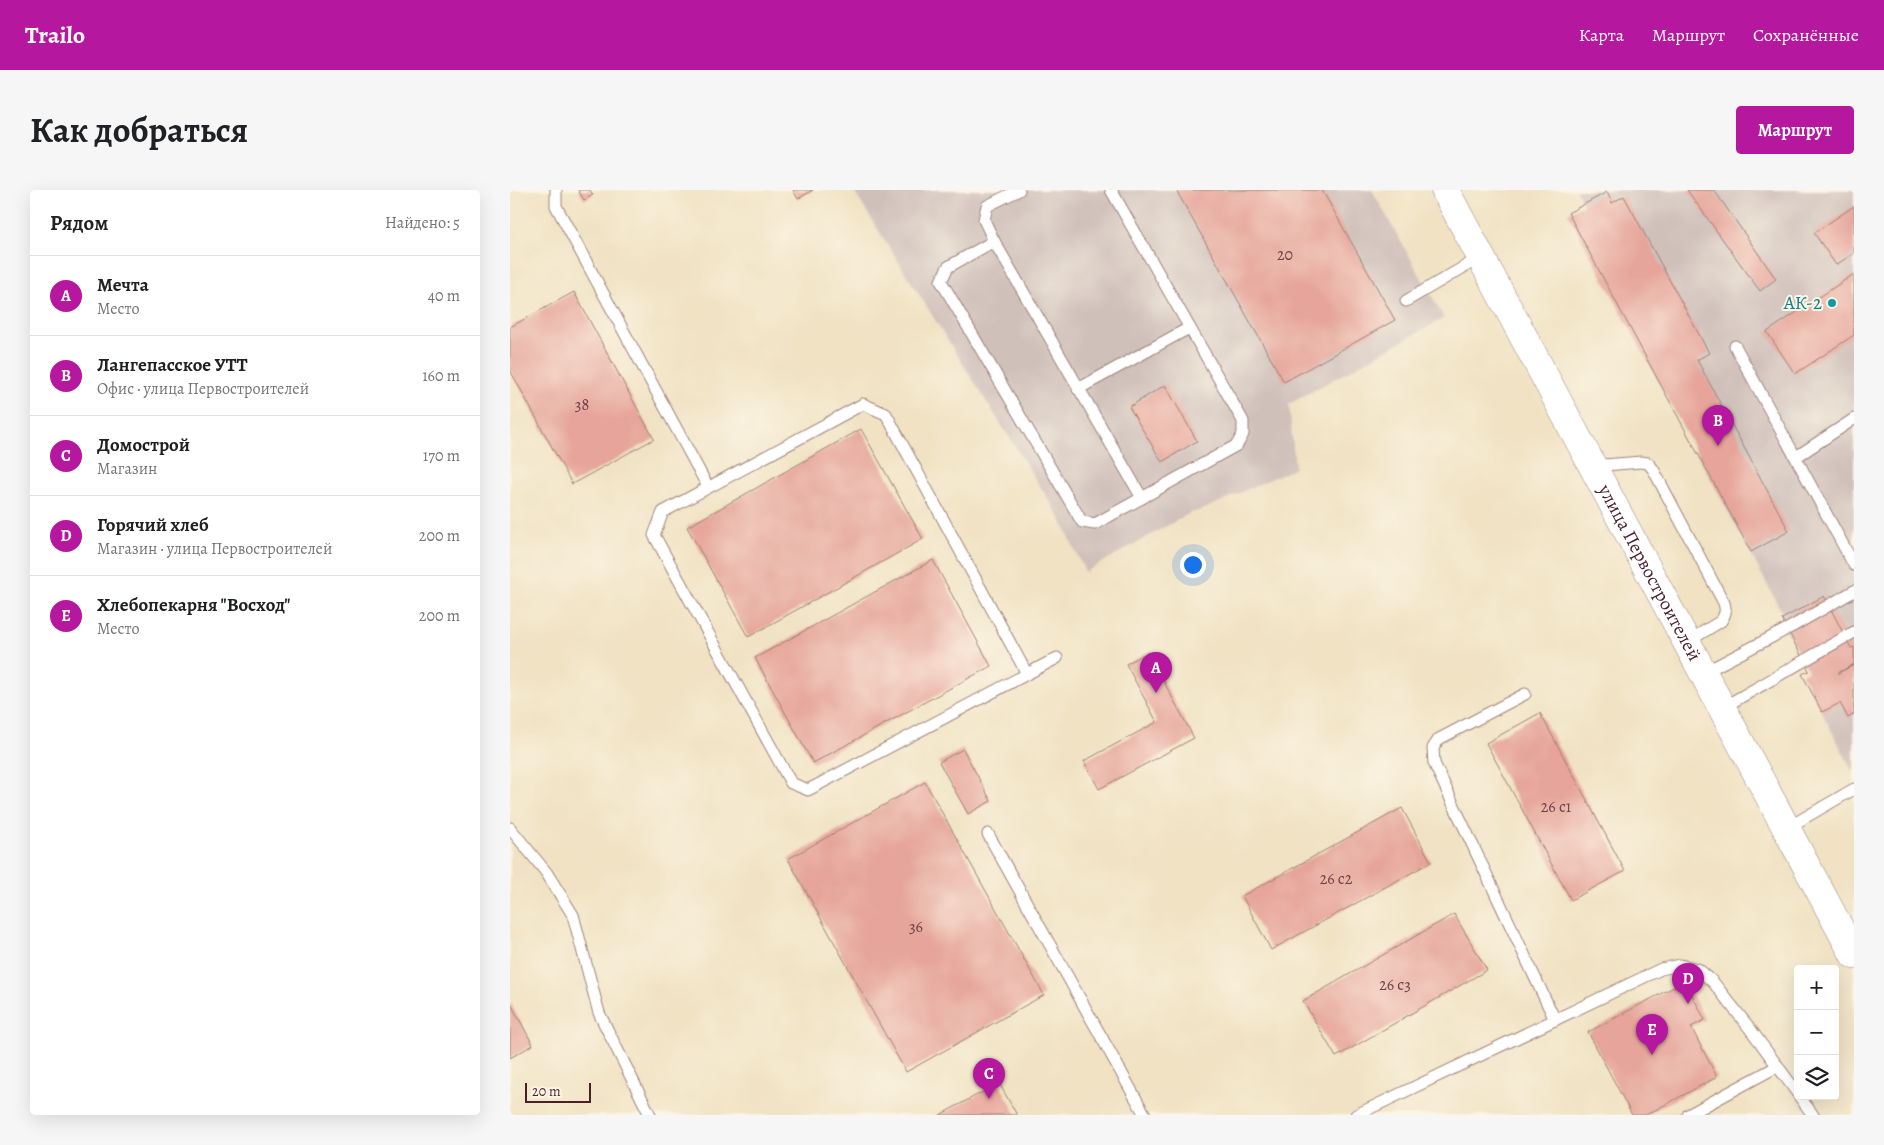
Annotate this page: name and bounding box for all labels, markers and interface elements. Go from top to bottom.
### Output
text: Trailo [25,19,85,51]
text: Карта [1579,23,1624,47]
text: Маршрут [1652,23,1725,47]
text: Сохранённые [1753,23,1859,47]
text: Как добраться [30,106,248,154]
button: Маршрут [1736,106,1854,154]
text: Рядом [50,209,108,237]
text: Найдено: 5 [385,212,460,234]
house number: 20 [1277,244,1293,266]
text: Мечта [97,272,149,298]
text: A [61,285,71,307]
text: 40 m [428,285,460,307]
place label: АК-2 [1783,290,1822,316]
marker: АК-2 [1826,297,1838,309]
text: Место [97,298,140,320]
text: Лангепасское УТТ [97,352,248,378]
text: B [61,365,71,387]
text: 160 m [422,365,460,387]
text: Офис · улица Первостроителей [97,378,309,400]
house number: 38 [575,394,589,416]
pin: B [1702,405,1734,446]
text: Домострой [97,432,190,458]
text: C [61,445,71,467]
text: 170 m [423,445,460,467]
text: Магазин [97,458,157,480]
street label: улица Первостроителей [1591,479,1707,666]
text: Горячий хлеб [97,512,209,538]
text: D [60,525,72,547]
text: 200 m [419,525,460,547]
text: Магазин · улица Первостроителей [97,538,332,560]
your location [1180,552,1206,578]
text: Хлебопекарня "Восход" [97,592,290,618]
text: E [61,605,71,627]
text: 200 m [419,605,460,627]
text: Место [97,618,140,640]
pin: A [1140,652,1172,693]
house number: 26 с1 [1541,796,1572,818]
house number: 26 с2 [1320,868,1353,890]
house number: 36 [909,916,923,938]
pin: D [1672,963,1704,1004]
map controls [1794,965,1839,1100]
button: + [1794,965,1839,1010]
house number: 26 с3 [1379,974,1411,996]
button: − [1794,1010,1839,1055]
pin: E [1636,1014,1668,1055]
button: layers [1794,1055,1839,1100]
pin: C [973,1058,1005,1099]
scale bar [525,1080,591,1103]
text: 20 m [532,1082,561,1101]

